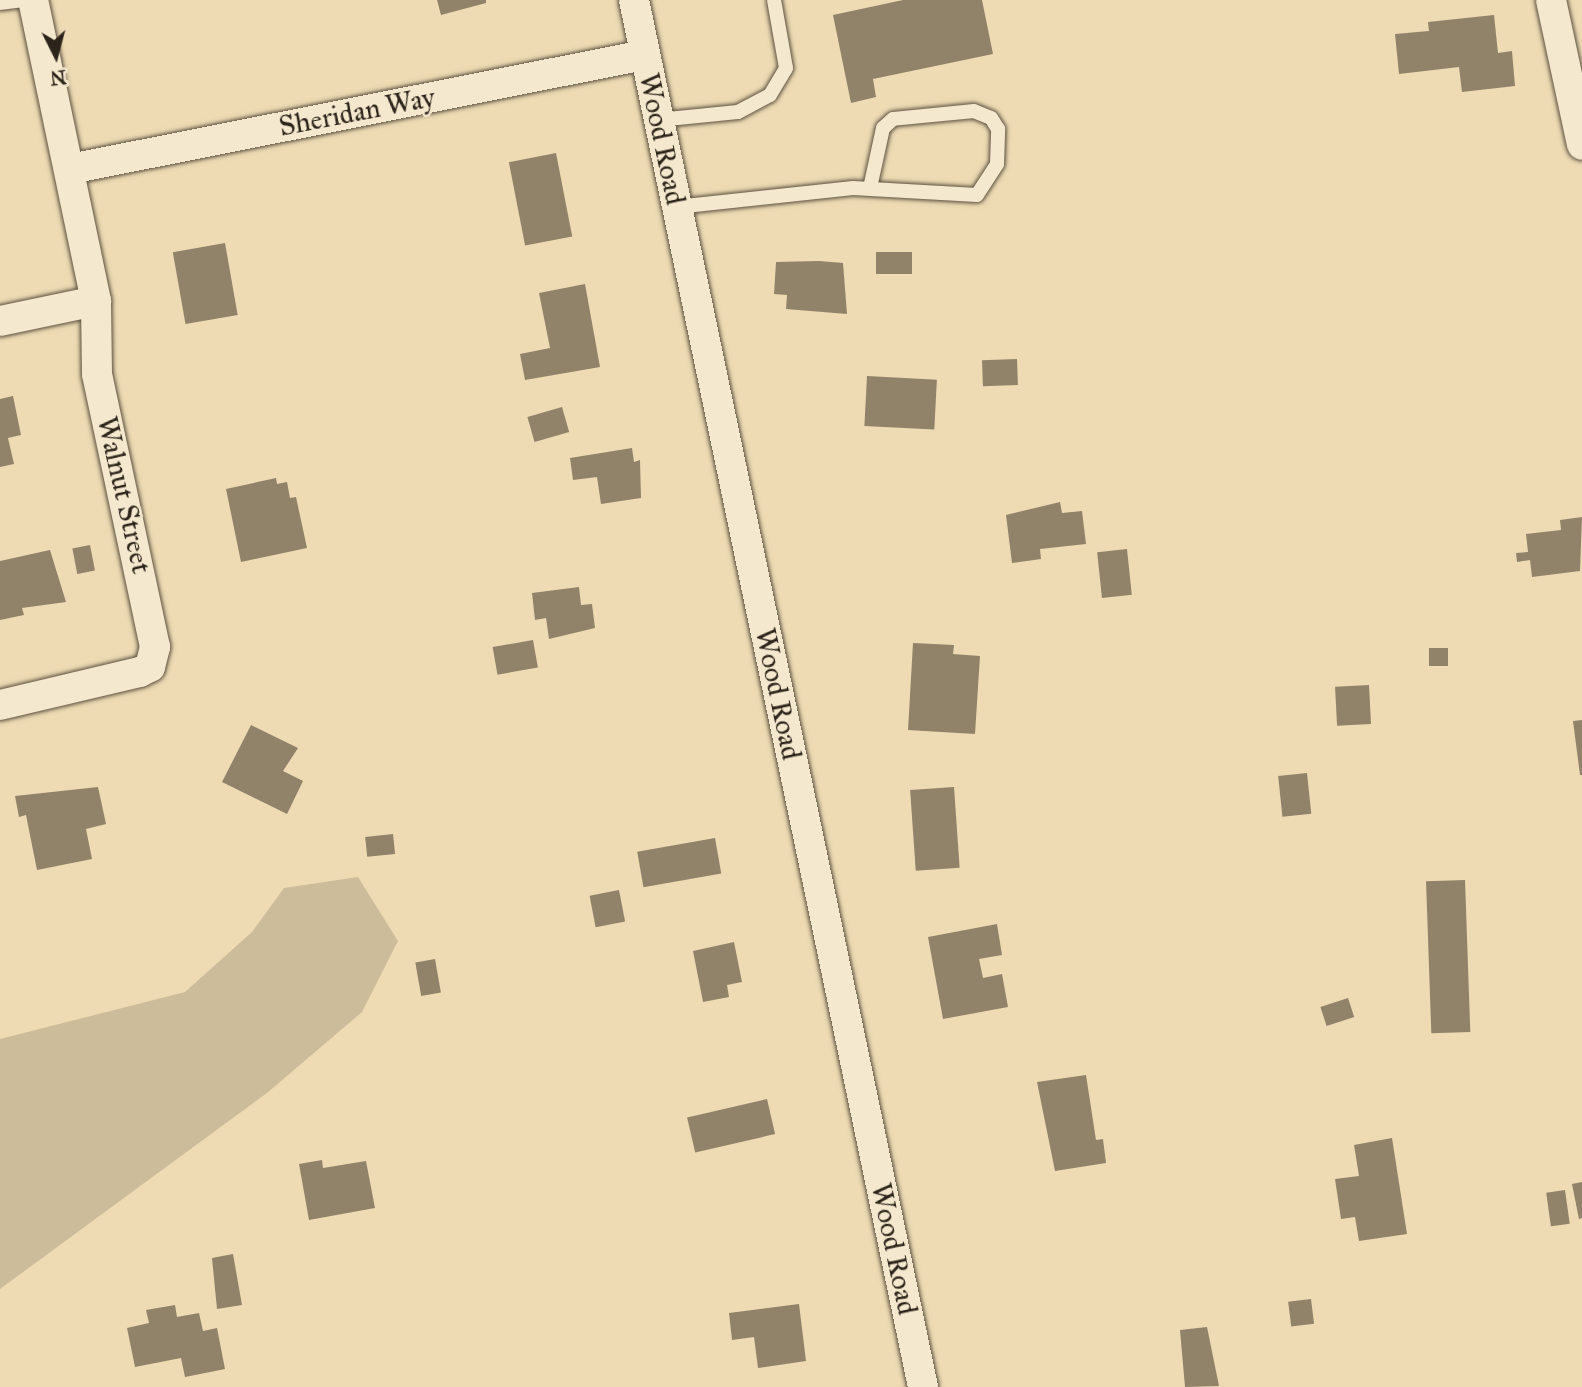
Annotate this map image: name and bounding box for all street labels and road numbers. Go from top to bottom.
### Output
street label: Wood Road [632,70,692,208]
street label: Sheridan Way [276,80,438,144]
street label: Walnut Street [90,413,158,577]
street label: Wood Road [748,625,808,763]
street label: Wood Road [864,1180,924,1318]

